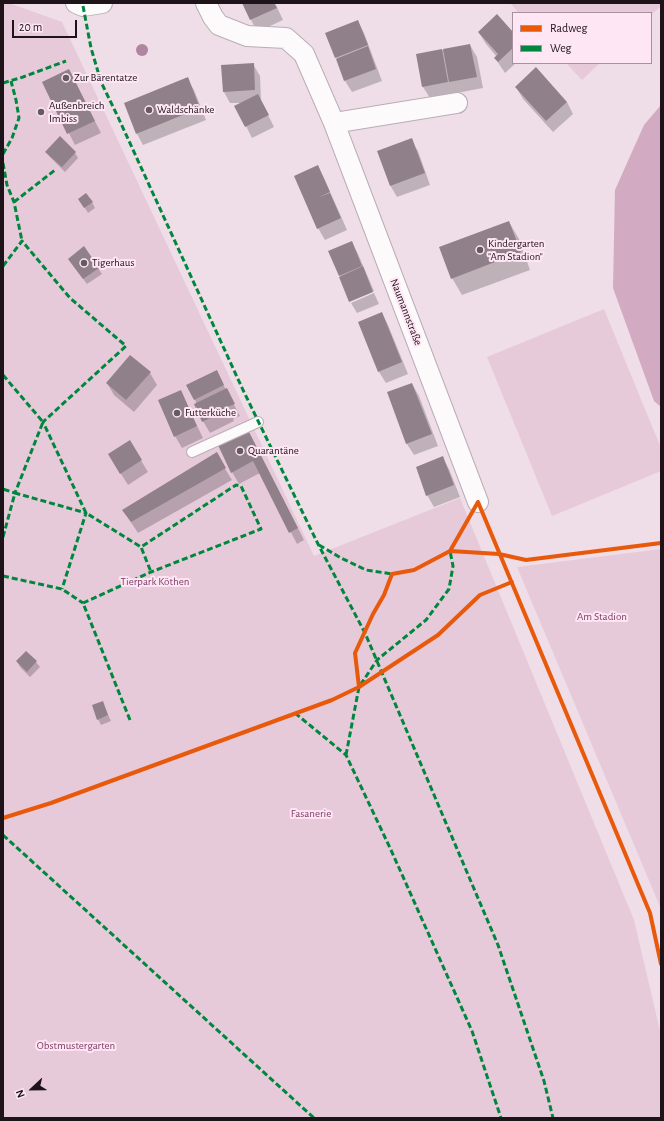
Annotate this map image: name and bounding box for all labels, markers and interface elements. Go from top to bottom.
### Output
scale bar [14,12,79,38]
legend [512,12,652,64]
text: 20 m [19,21,42,33]
text: Radweg [550,22,587,34]
text: Weg [550,42,571,54]
place label: Zur Bärentatze [74,71,137,85]
marker: Zur Bärentatze [61,73,71,83]
place label: Außenbreich Imbiss [49,99,104,125]
place label: Waldschänke [157,103,214,117]
marker: Waldschänke [144,105,154,115]
marker: Außenbreich Imbiss [36,107,46,117]
place label: Kindergarten "Am Stadion" [488,237,545,263]
marker: Kindergarten "Am Stadion" [475,245,485,255]
place label: Tigerhaus [92,256,135,270]
marker: Tigerhaus [79,258,89,268]
street label: Naumannstraße [387,277,425,347]
place label: Futterküche [185,406,236,420]
marker: Futterküche [172,408,182,418]
place label: Quarantäne [248,444,299,458]
marker: Quarantäne [235,446,245,456]
park label: Tierpark Köthen [121,575,189,589]
park label: Am Stadion [577,610,627,624]
park label: Fasanerie [291,807,331,821]
park label: Obstmustergarten [37,1039,115,1053]
north arrow [12,1069,52,1109]
text: N [14,1088,27,1099]

